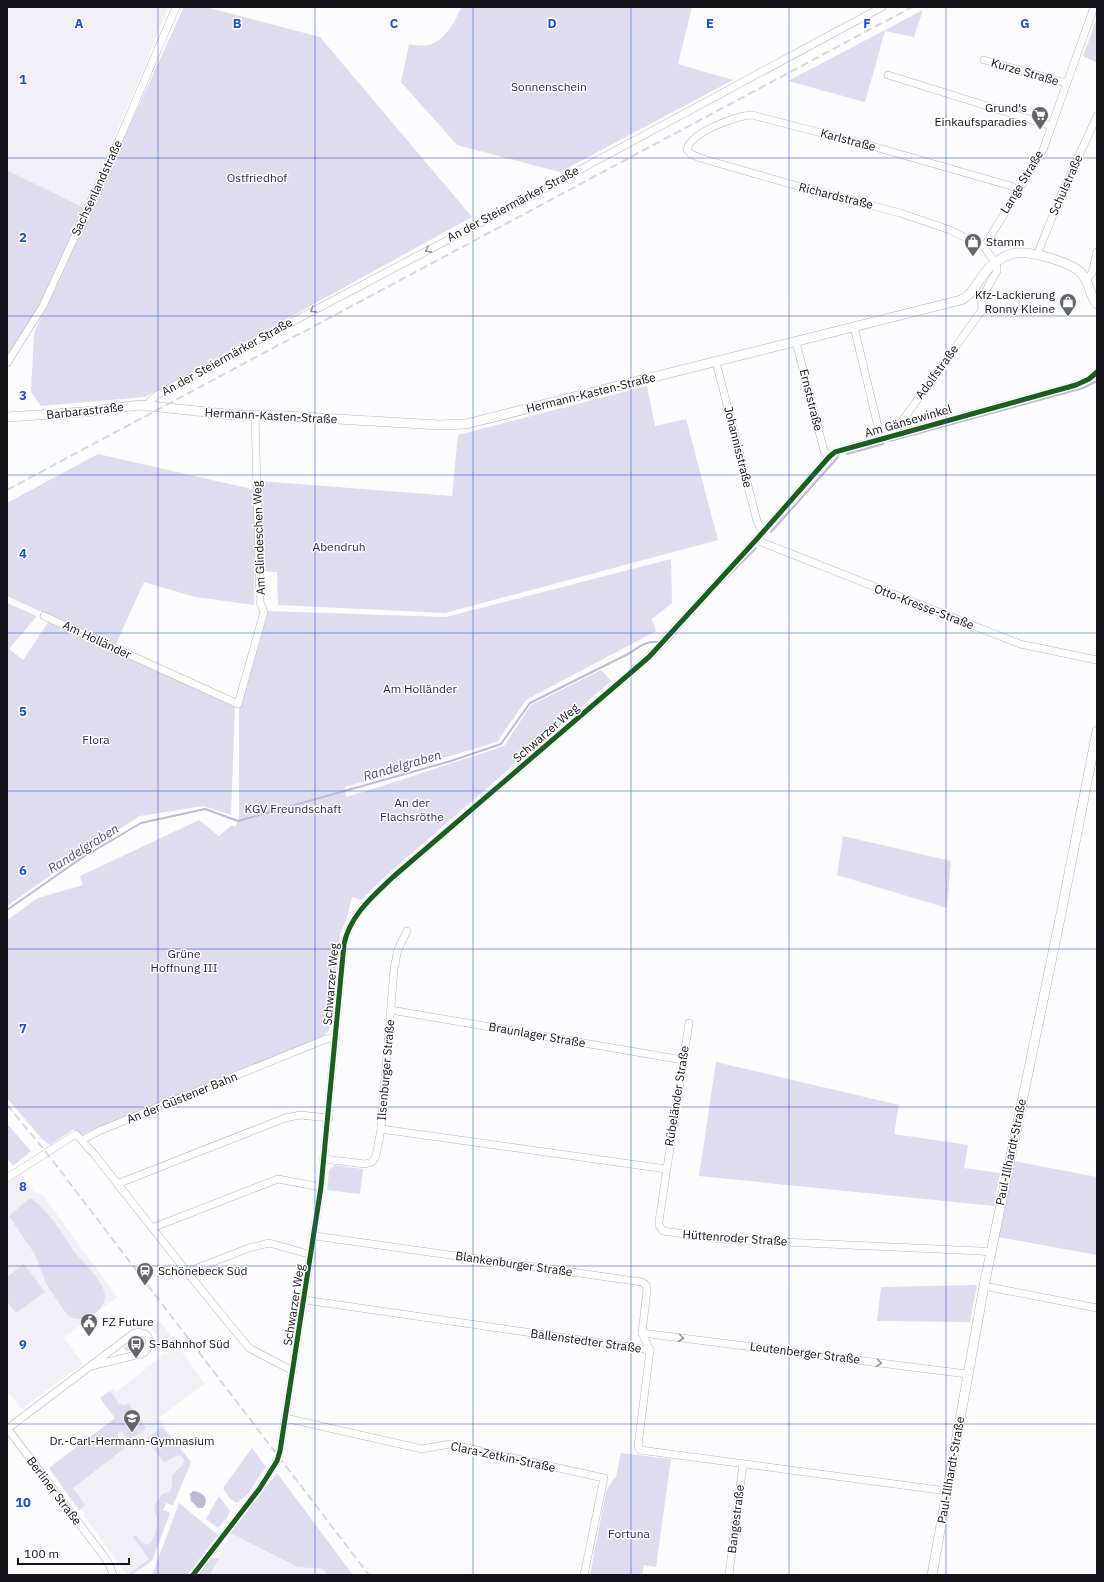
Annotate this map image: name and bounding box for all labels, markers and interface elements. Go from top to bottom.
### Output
text: A [75,15,84,32]
text: B [233,15,242,32]
text: C [390,15,399,32]
text: D [547,15,557,32]
text: E [706,15,714,32]
text: F [863,15,871,32]
text: G [1020,15,1030,32]
street label: Kurze Straße [990,55,1061,88]
text: 1 [19,71,27,88]
park label: Sonnenschein [511,79,587,94]
place label: Grund's Einkaufsparadies [934,100,1027,129]
supermarket icon: Grund's Einkaufsparadies [1030,105,1050,130]
street label: Karlstraße [819,125,878,154]
street label: Sachsenlandstraße [68,137,125,238]
street label: Lange Straße [997,147,1047,216]
street label: Schulstraße [1045,152,1086,218]
street label: An der Steiermärker Straße [444,162,582,245]
park label: Ostfriedhof [227,170,287,185]
street label: Richardstraße [797,179,875,212]
text: 2 [19,229,27,246]
shop icon: Stamm [963,232,983,257]
place label: Stamm [986,234,1025,249]
one-way arrow [425,245,432,252]
place label: Kfz-Lackierung Ronny Kleine [975,287,1056,316]
shop icon: Kfz-Lackierung Ronny Kleine [1058,292,1078,317]
one-way arrow [310,306,317,313]
street label: An der Steiermärker Straße [159,314,295,399]
street label: Adolfstraße [912,341,962,402]
street label: Ernststraße [797,367,827,433]
street label: Hermann-Kasten-Straße [525,369,657,416]
text: 3 [19,387,27,404]
street label: Barbarastraße [45,399,125,422]
street label: Am Gänsewinkel [863,401,953,440]
street label: Hermann-Kasten-Straße [204,405,338,426]
street label: Johannisstraße [721,405,756,490]
street label: Am Glindeschen Weg [249,480,268,595]
park label: Abendruh [312,539,366,554]
text: 4 [19,545,27,562]
street label: Otto-Kresse-Straße [872,581,977,633]
street label: Am Holländer [61,617,134,662]
park label: Am Holländer [383,681,458,696]
street label: Schwarzer Weg [510,700,582,765]
text: 5 [19,703,27,720]
park label: Flora [82,732,110,747]
water label: Randelgraben [361,746,443,785]
park label: An der Flachsröthe [380,795,444,824]
park label: KGV Freundschaft [245,801,341,816]
water label: Randelgraben [45,820,122,877]
text: 6 [19,862,27,879]
street label: Schwarzer Weg [319,942,342,1026]
park label: Grüne Hoffnung III [151,946,218,975]
street label: Ilsenburger Straße [374,1018,397,1121]
street label: Braunlager Straße [487,1019,587,1050]
text: 7 [19,1020,27,1037]
street label: Rübeländer Straße [661,1044,692,1147]
street label: An der Güstener Bahn [124,1068,239,1127]
street label: Paul-Illhardt-Straße [992,1097,1029,1207]
text: 8 [19,1178,27,1195]
street label: Hüttenroder Straße [682,1226,788,1249]
street label: Blankenburger Straße [455,1248,574,1279]
station icon: Schönebeck Süd [135,1261,155,1286]
street label: Schwarzer Weg [280,1262,307,1347]
place label: Schönebeck Süd [158,1263,247,1278]
public building icon: FZ Future [79,1312,99,1337]
place label: FZ Future [102,1314,154,1329]
street label: Ballenstedter Straße [530,1325,643,1356]
one-way arrow [678,1333,684,1342]
bus stop icon: S-Bahnhof Süd [126,1334,146,1359]
text: 9 [19,1336,27,1353]
place label: S-Bahnhof Süd [149,1336,230,1351]
street label: Leutenberger Straße [749,1338,861,1367]
one-way arrow [876,1358,882,1367]
school or university icon: Dr.-Carl-Hermann-Gymnasium [122,1408,142,1433]
street label: Paul-Illhardt-Straße [934,1415,967,1525]
place label: Dr.-Carl-Hermann-Gymnasium [49,1433,215,1448]
street label: Clara-Zetkin-Straße [449,1438,557,1475]
street label: Berliner Straße [24,1453,85,1528]
street label: Bangestraße [724,1483,747,1554]
text: 10 [15,1494,31,1511]
park label: Fortuna [608,1526,651,1541]
scale bar [18,1540,129,1566]
text: 100 m [24,1546,59,1561]

